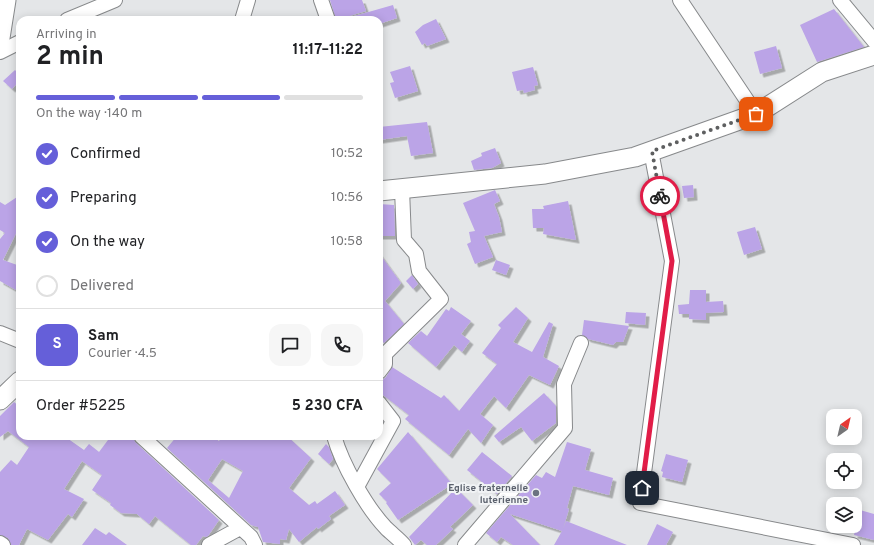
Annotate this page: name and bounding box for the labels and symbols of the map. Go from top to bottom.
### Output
pin [739,97,773,131]
courier [640,176,680,216]
north arrow [826,409,862,445]
pin [625,471,659,505]
place label: Eglise fraternelle luterienne [448,482,528,507]
marker: Eglise fraternelle luterienne [531,488,541,498]

